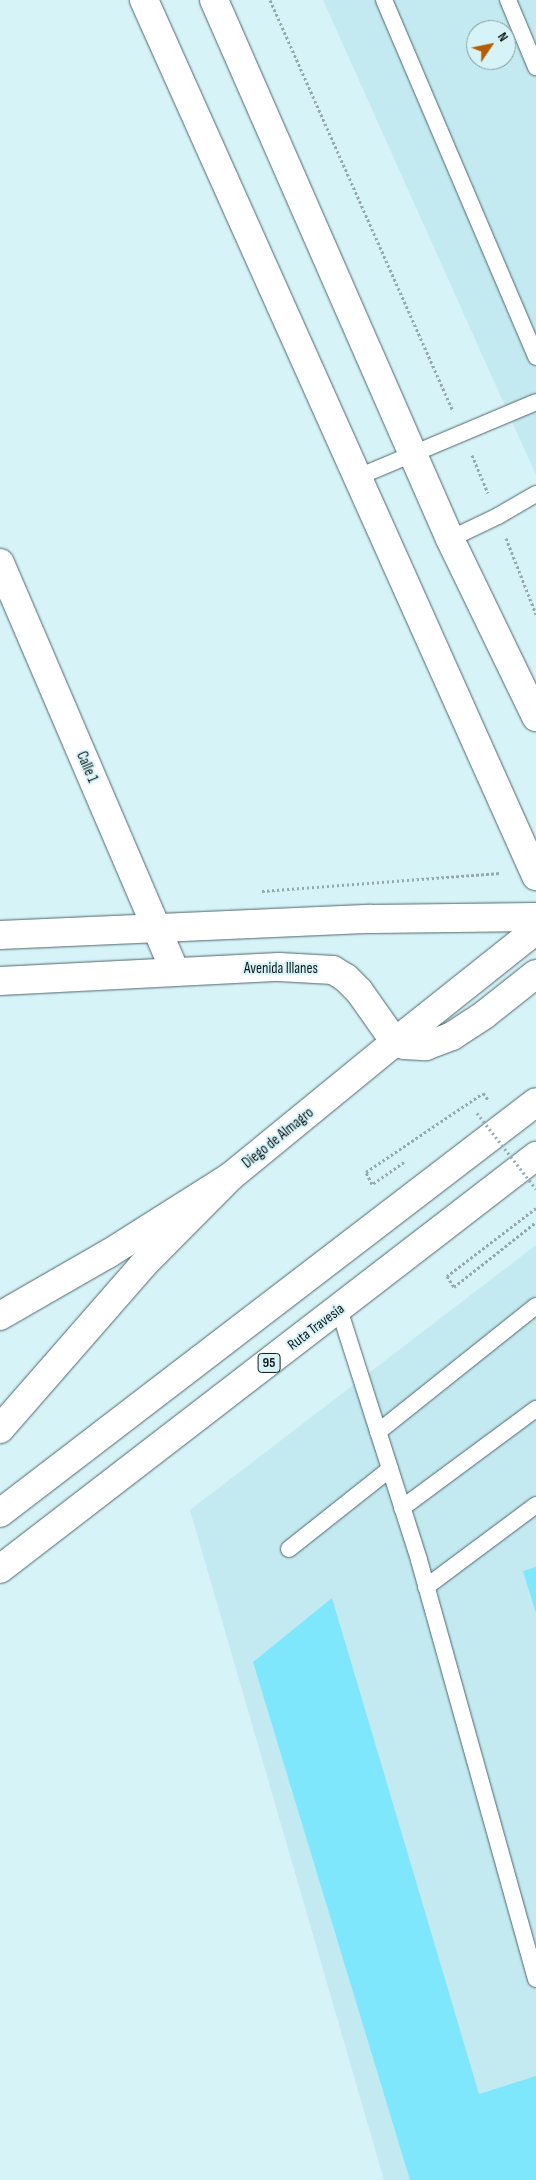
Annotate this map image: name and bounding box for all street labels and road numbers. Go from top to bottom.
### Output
street label: Calle 1 [72,749,102,785]
street label: Avenida Illanes [244,960,318,978]
street label: Diego de Almagro [239,1104,317,1172]
street label: Ruta Travesía [284,1300,348,1354]
road number: 95 [256,1352,282,1375]

